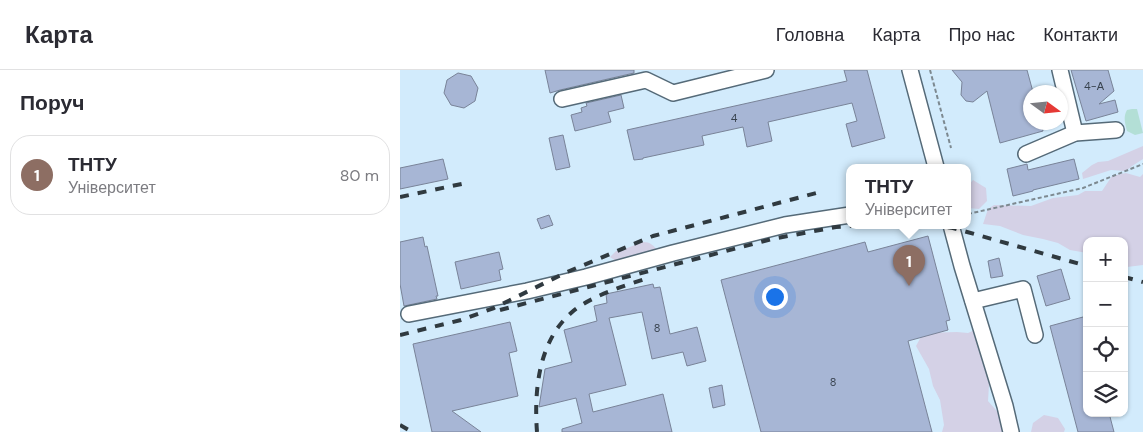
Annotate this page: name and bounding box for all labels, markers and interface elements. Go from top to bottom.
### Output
text: Карта [25,19,93,50]
text: Головна [776,23,844,47]
text: Карта [872,23,920,47]
text: Про нас [948,23,1015,47]
text: Контакти [1043,23,1118,47]
house number: 4-А [1084,79,1105,93]
north arrow [1023,85,1068,130]
text: Поруч [20,89,84,117]
house number: 4 [731,111,738,125]
text: ТНТУ [68,152,117,177]
popup [846,164,971,229]
text: 1 [34,165,40,186]
text: 80 m [340,165,379,186]
text: ТНТУ [865,174,913,199]
text: Університет [68,177,156,198]
text: Університет [865,199,952,220]
map controls [1083,237,1128,417]
button: + [1083,237,1128,282]
pin: 1 [893,245,925,286]
button: − [1083,282,1128,327]
your location [762,284,788,310]
house number: 8 [654,321,660,335]
button: locate [1083,327,1128,372]
button: layers [1083,372,1128,417]
house number: 8 [830,375,836,389]

